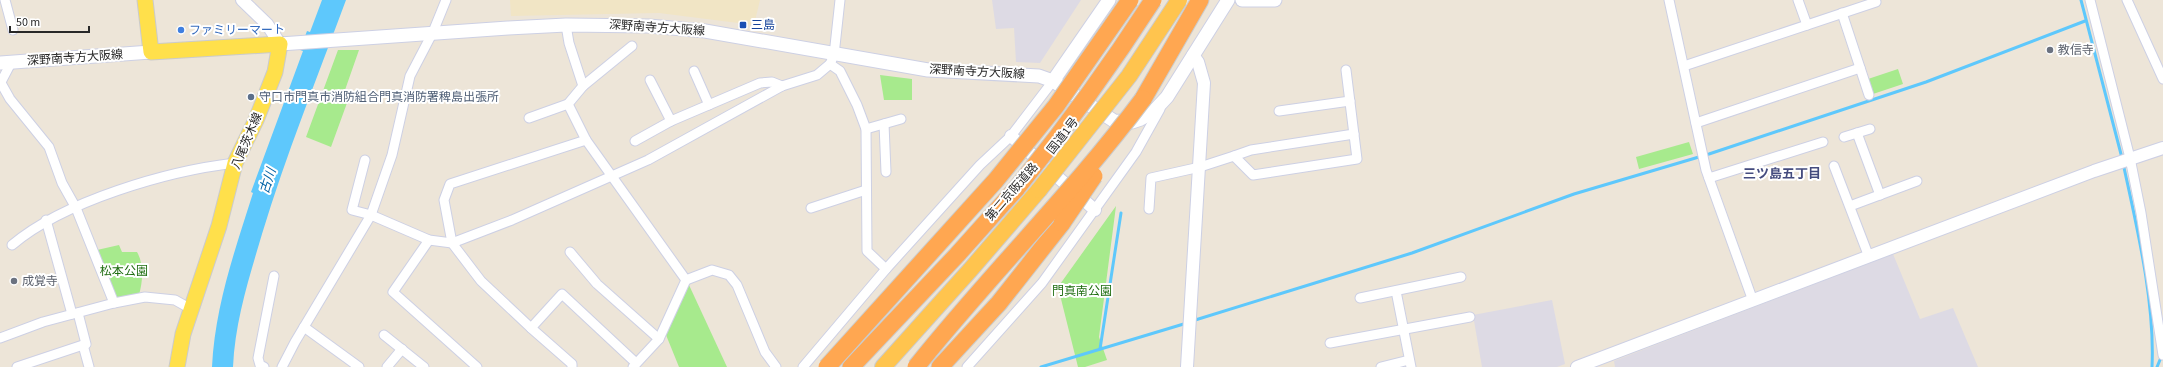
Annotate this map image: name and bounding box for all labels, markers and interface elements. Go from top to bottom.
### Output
scale bar [10,8,89,34]
text: 50 m [16,14,40,31]
street label: 深野南寺方大阪線 [609,16,705,40]
place label: 三島 [751,17,775,34]
marker: 三島 [738,20,748,30]
place label: ファミリーマート [189,22,285,39]
marker: ファミリーマート [176,25,186,35]
place label: 教信寺 [2058,42,2094,59]
marker: 教信寺 [2045,45,2055,55]
street label: 深野南寺方大阪線 [27,46,123,70]
street label: 深野南寺方大阪線 [929,61,1025,83]
place label: 守口市門真市消防組合門真消防署稗島出張所 [259,89,499,106]
marker: 守口市門真市消防組合門真消防署稗島出張所 [246,92,256,102]
street label: 八尾茨木線 [227,110,267,172]
street label: 国道1号 [1043,114,1083,158]
street label: 第二京阪道路 [982,159,1042,225]
water label: 古川 [255,164,281,196]
district label: 三ツ島五丁目 [1743,165,1821,183]
park label: 松本公園 [100,263,148,280]
place label: 成覚寺 [22,273,58,290]
marker: 成覚寺 [9,276,19,286]
park label: 門真南公園 [1052,283,1112,300]

